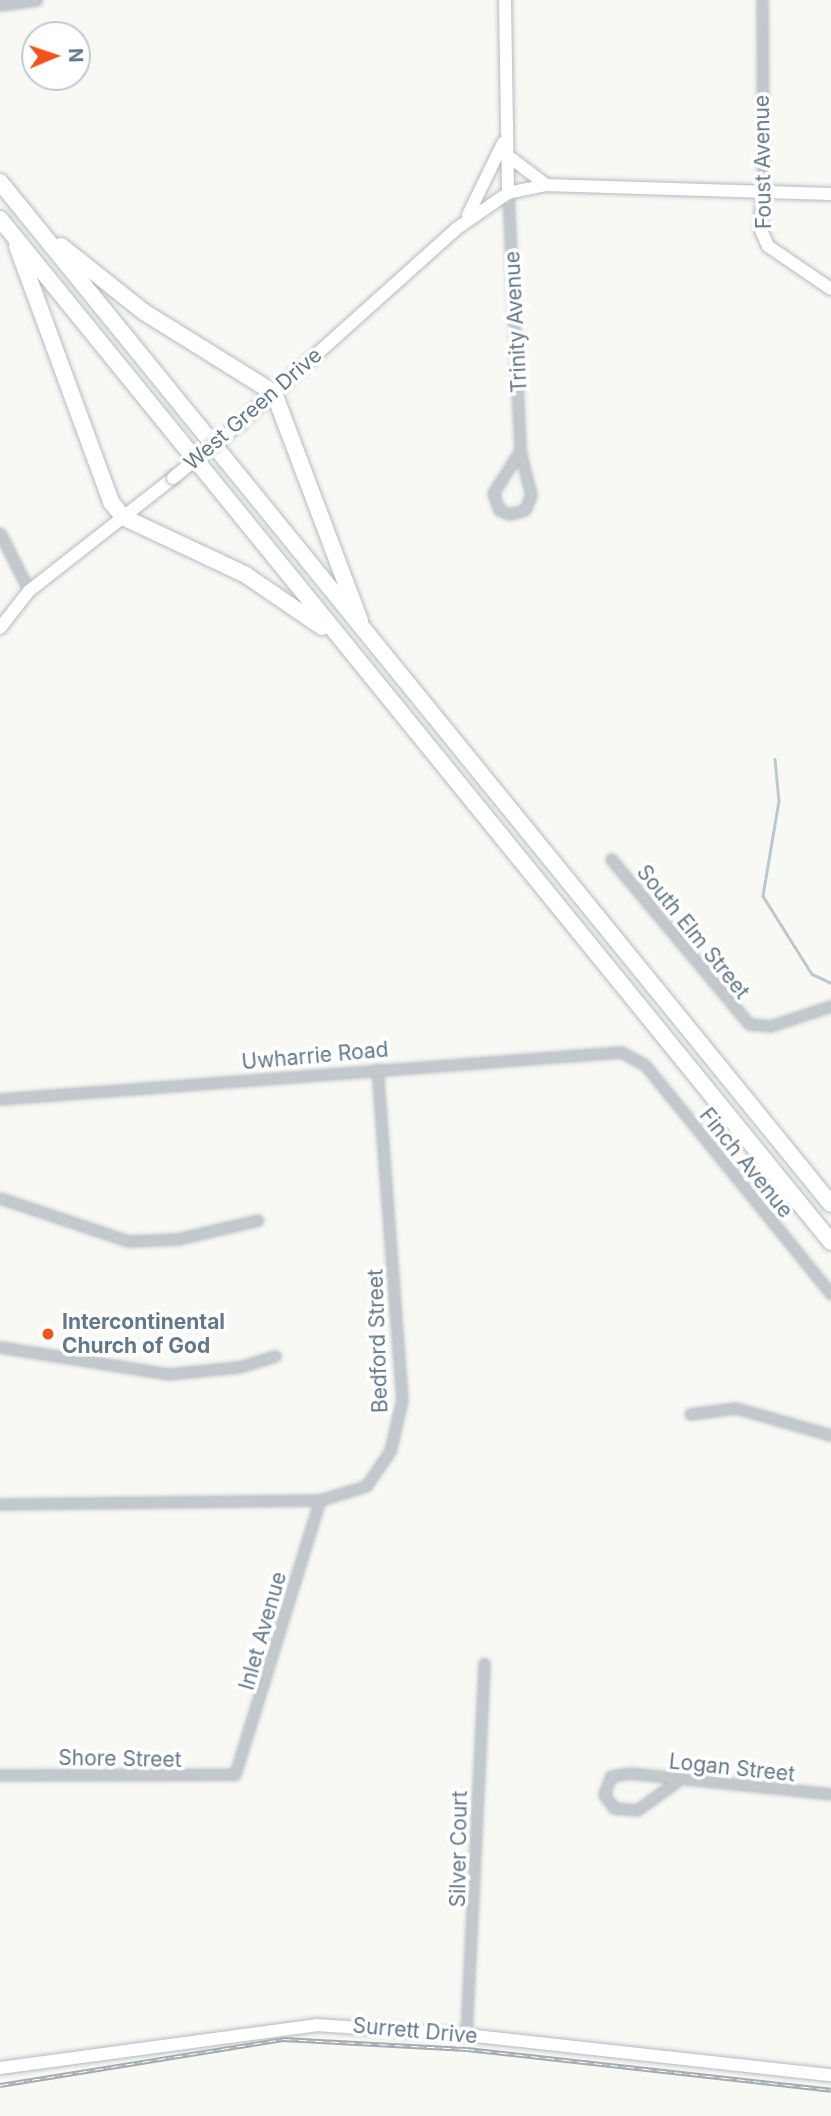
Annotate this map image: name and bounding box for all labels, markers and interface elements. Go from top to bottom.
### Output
north arrow [21,21,91,91]
text: N [64,48,87,63]
street label: Foust Avenue [749,95,777,229]
street label: Trinity Avenue [500,250,532,394]
street label: West Green Drive [179,342,327,476]
street label: South Elm Street [631,860,755,1004]
street label: Uwharrie Road [240,1037,390,1075]
street label: Finch Avenue [694,1103,798,1223]
street label: Bedford Street [363,1269,393,1413]
place label: Intercontinental Church of God [62,1309,225,1359]
marker: Intercontinental Church of God [40,1326,56,1342]
street label: Inlet Avenue [234,1569,292,1693]
street label: Shore Street [58,1745,182,1773]
street label: Logan Street [668,1749,796,1787]
street label: Silver Court [445,1790,473,1908]
street label: Surrett Drive [352,2013,478,2049]

